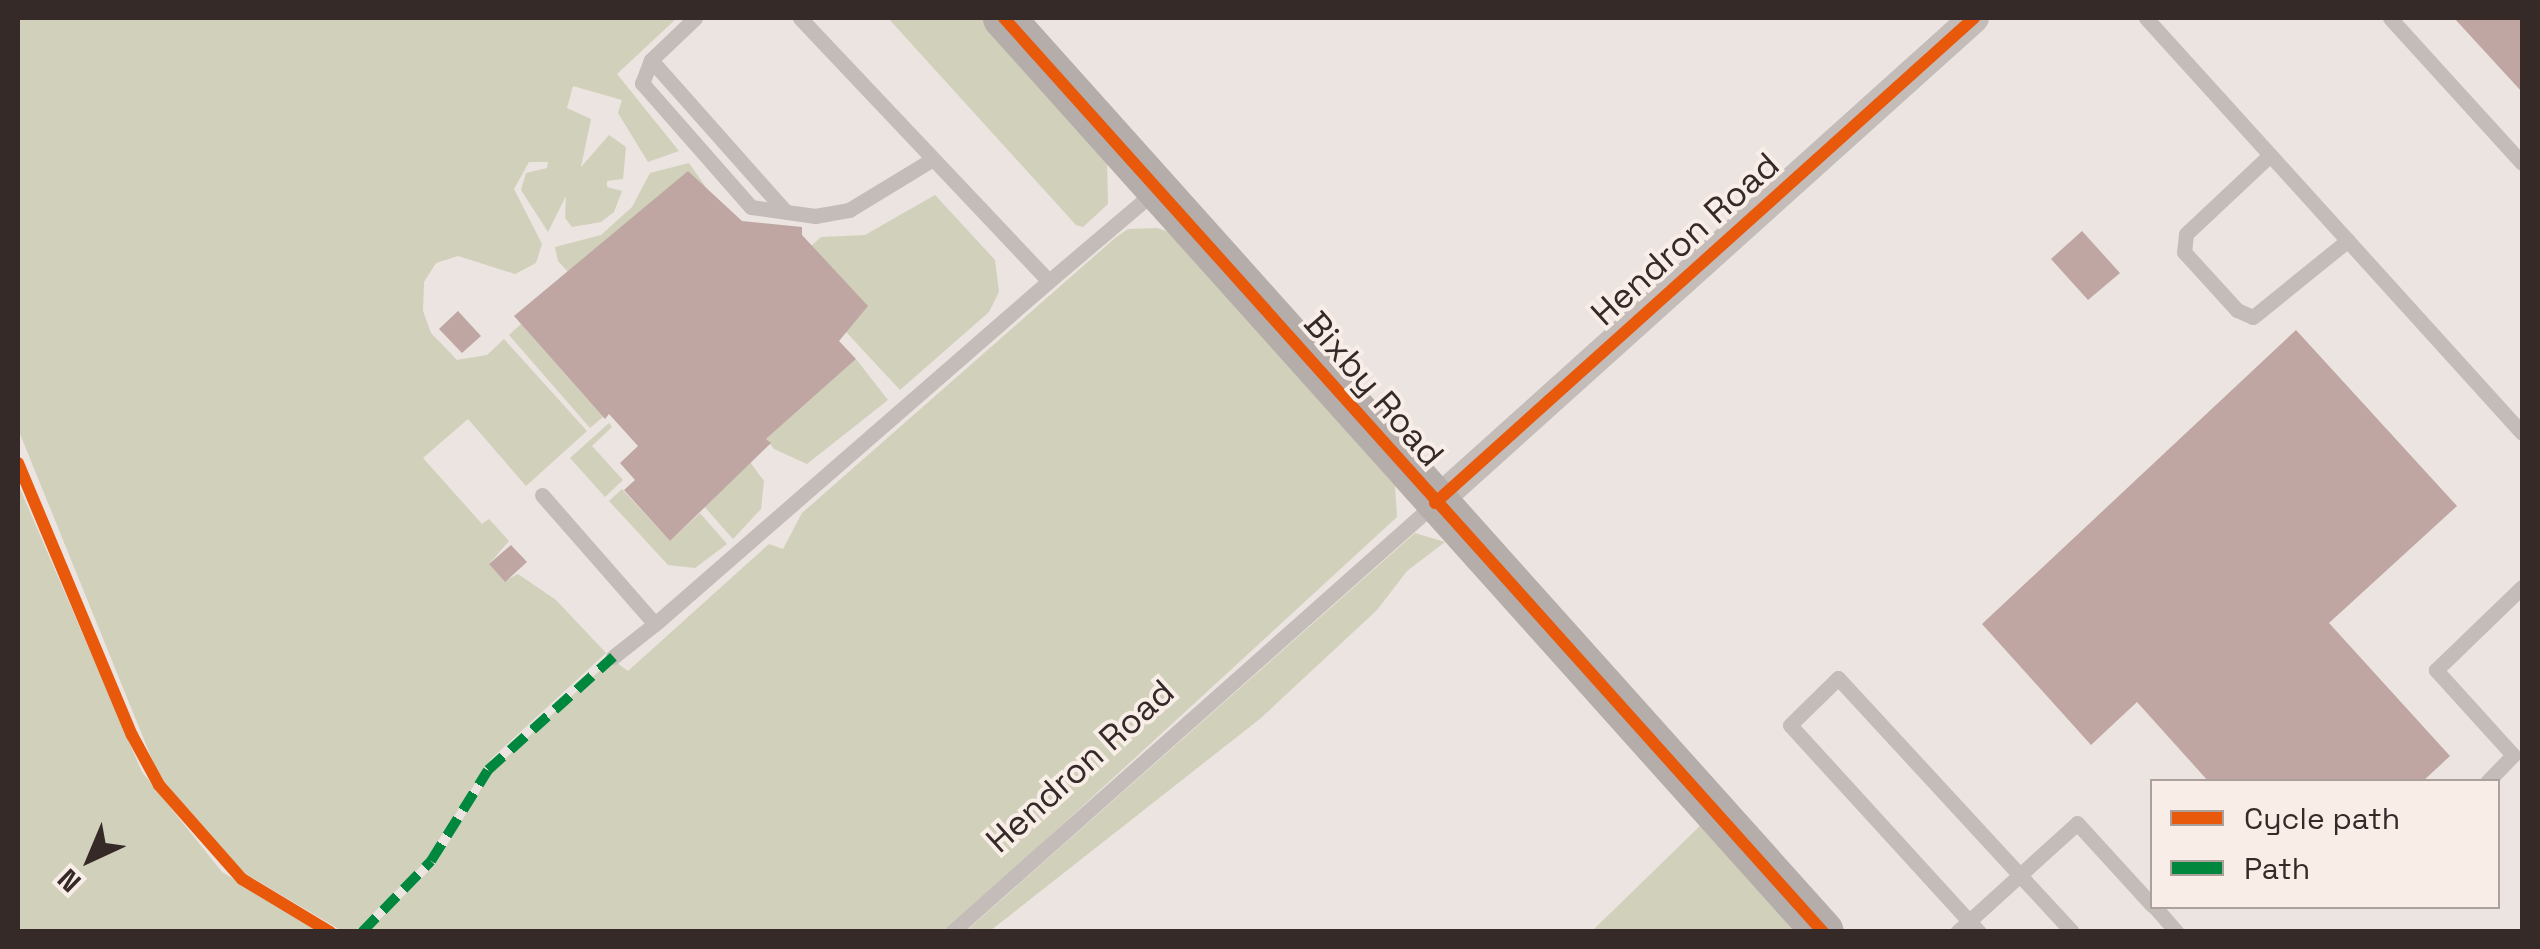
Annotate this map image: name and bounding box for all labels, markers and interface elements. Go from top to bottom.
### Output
street label: Hendron Road [1582,144,1788,334]
street label: Bixby Road [1295,303,1453,475]
street label: Hendron Road [977,671,1183,861]
legend [2150,779,2500,909]
text: Cycle path [2244,799,2400,838]
north arrow [40,809,140,909]
text: Path [2244,849,2310,888]
text: N [50,861,88,900]

